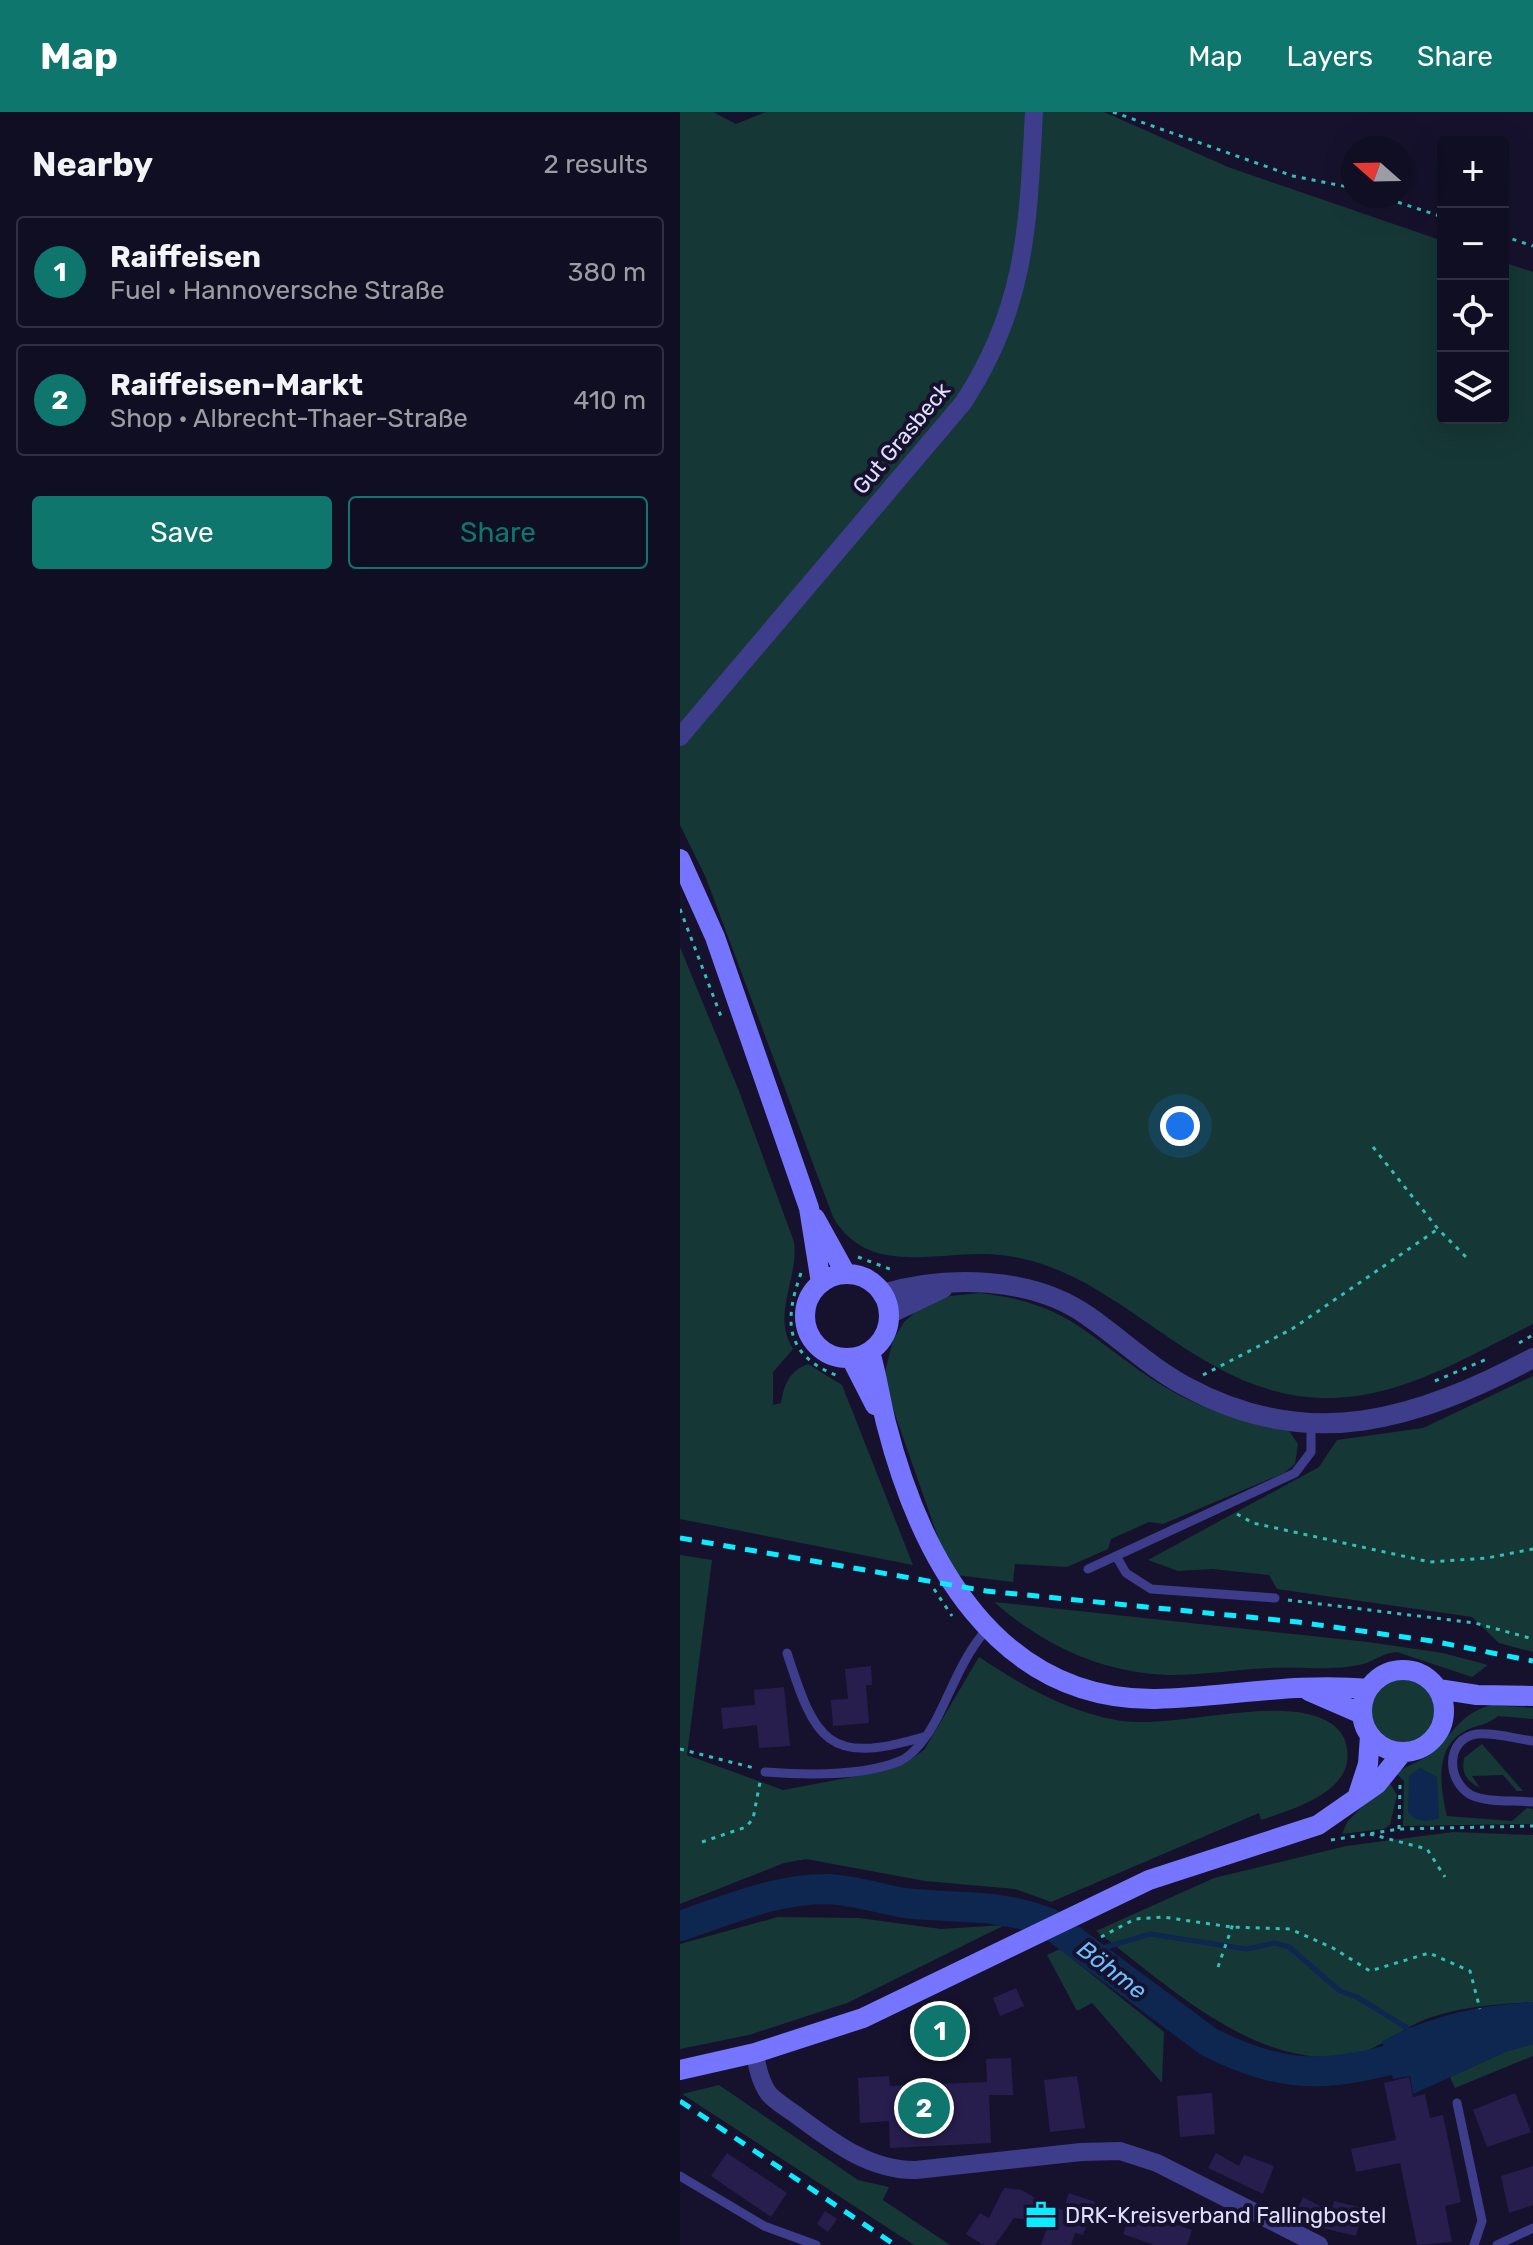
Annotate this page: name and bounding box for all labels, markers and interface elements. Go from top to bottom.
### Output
text: Map [40,33,118,79]
text: Map [1188,40,1243,73]
text: Layers [1287,40,1373,73]
text: Share [1417,40,1493,73]
north arrow [1341,136,1413,208]
map controls [1437,136,1509,424]
button: + [1437,136,1509,208]
text: Nearby [32,144,153,185]
text: 2 results [544,149,648,180]
button: − [1437,208,1509,280]
text: Raiffeisen [110,239,261,275]
text: 1 [54,257,66,288]
text: 380 m [568,257,646,288]
text: Fuel · Hannoversche Straße [110,275,445,306]
button: locate [1437,280,1509,352]
button: layers [1437,352,1509,424]
text: Raiffeisen-Markt [110,367,363,403]
street label: Gut Grasbeck [847,376,956,500]
text: 2 [52,385,68,416]
text: 410 m [573,385,646,416]
text: Shop · Albrecht-Thaer-Straße [110,403,468,434]
button: Save [32,496,332,569]
button: Share [348,496,648,569]
your location [1160,1106,1200,1146]
water label: Böhme [1072,1935,1152,2005]
pin: 1 [914,2001,966,2061]
pin: 2 [898,2078,950,2138]
office icon: DRK-Kreisverband Fallingbostel [1024,2198,1058,2232]
place label: DRK-Kreisverband Fallingbostel [1065,2202,1386,2229]

